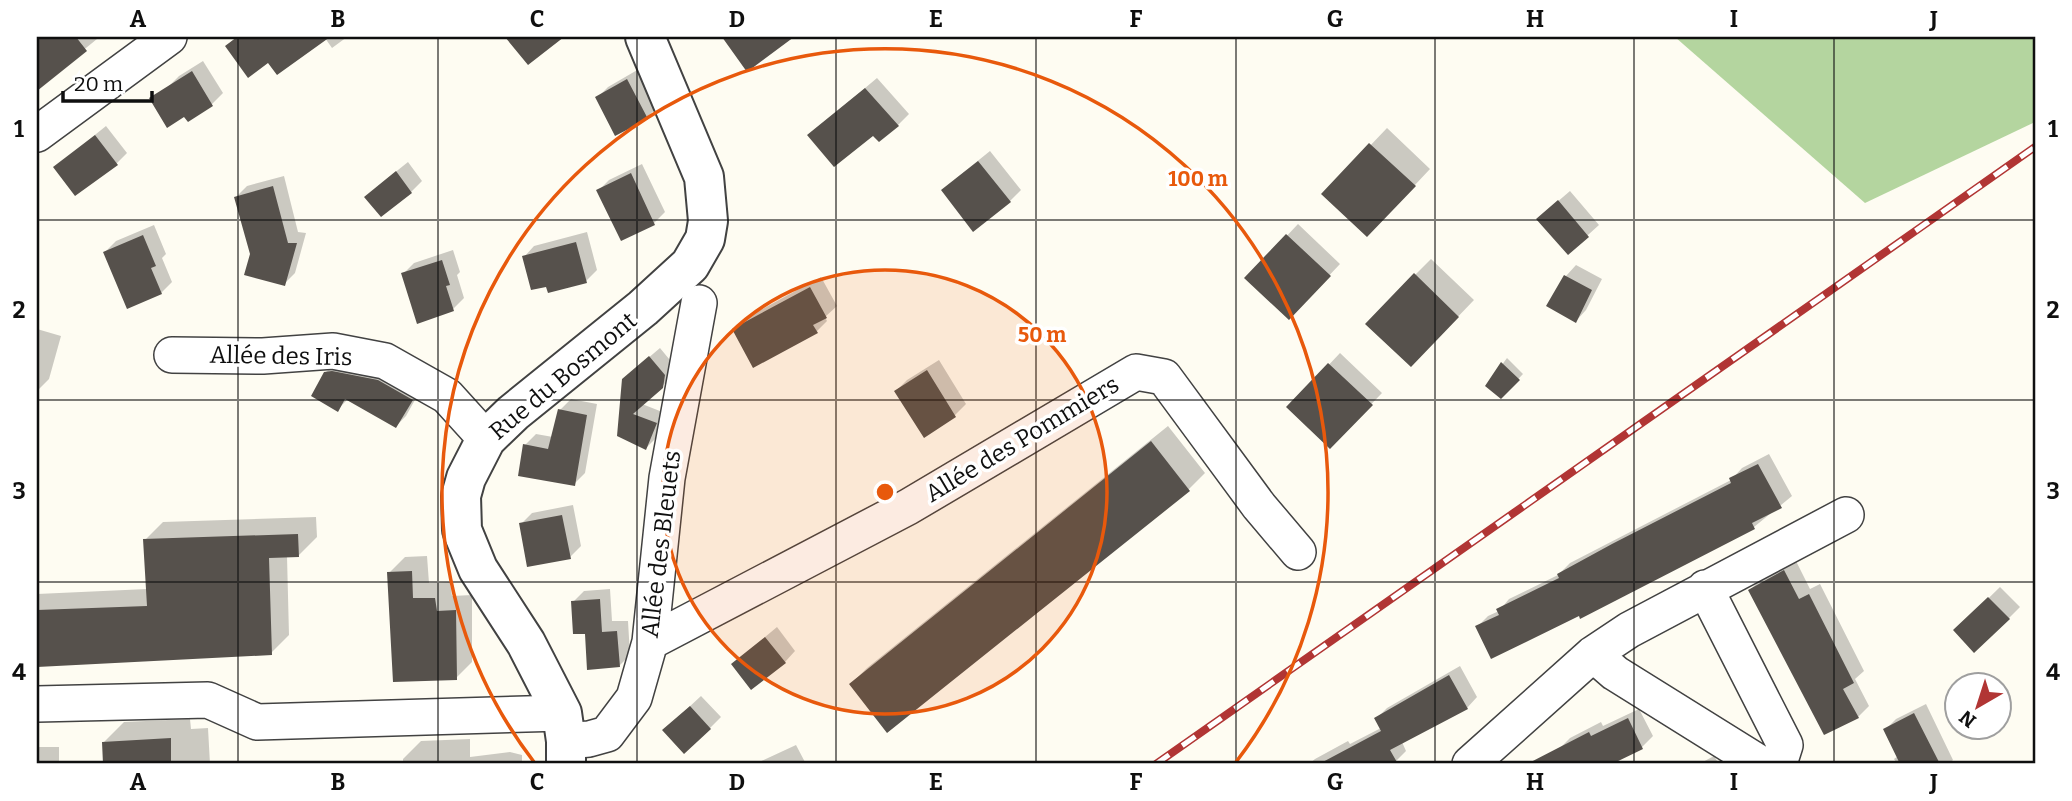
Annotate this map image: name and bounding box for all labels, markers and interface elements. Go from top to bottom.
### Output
text: A [130,5,147,33]
text: B [331,5,345,33]
text: C [530,5,544,33]
text: D [729,5,745,33]
text: E [929,5,943,33]
text: F [1130,5,1143,33]
text: G [1327,5,1344,33]
text: H [1526,5,1544,33]
text: I [1730,5,1738,33]
text: J [1928,5,1938,33]
scale bar [63,60,152,104]
text: 20 m [74,71,123,97]
text: 1 [14,115,24,143]
text: 1 [2048,115,2058,143]
text: 100 m [1168,166,1228,192]
text: 2 [13,296,26,324]
text: 2 [2047,296,2060,324]
street label: Rue du Bosmont [484,306,642,446]
text: 50 m [1018,322,1066,348]
street label: Allée des Iris [209,341,353,371]
street label: Allée des Pommiers [920,370,1124,508]
street label: Allée des Bleuets [636,449,686,639]
text: 3 [12,477,26,505]
text: 3 [2046,477,2060,505]
centre of rings [873,480,897,504]
text: 4 [12,658,26,686]
text: 4 [2046,658,2060,686]
north arrow [1942,672,2012,742]
text: N [1954,705,1981,732]
text: A [130,768,147,796]
text: B [331,768,345,796]
text: C [530,768,544,796]
text: D [729,768,745,796]
text: E [929,768,943,796]
text: F [1130,768,1143,796]
text: G [1327,768,1344,796]
text: H [1526,768,1544,796]
text: I [1730,768,1738,796]
text: J [1928,768,1938,796]

